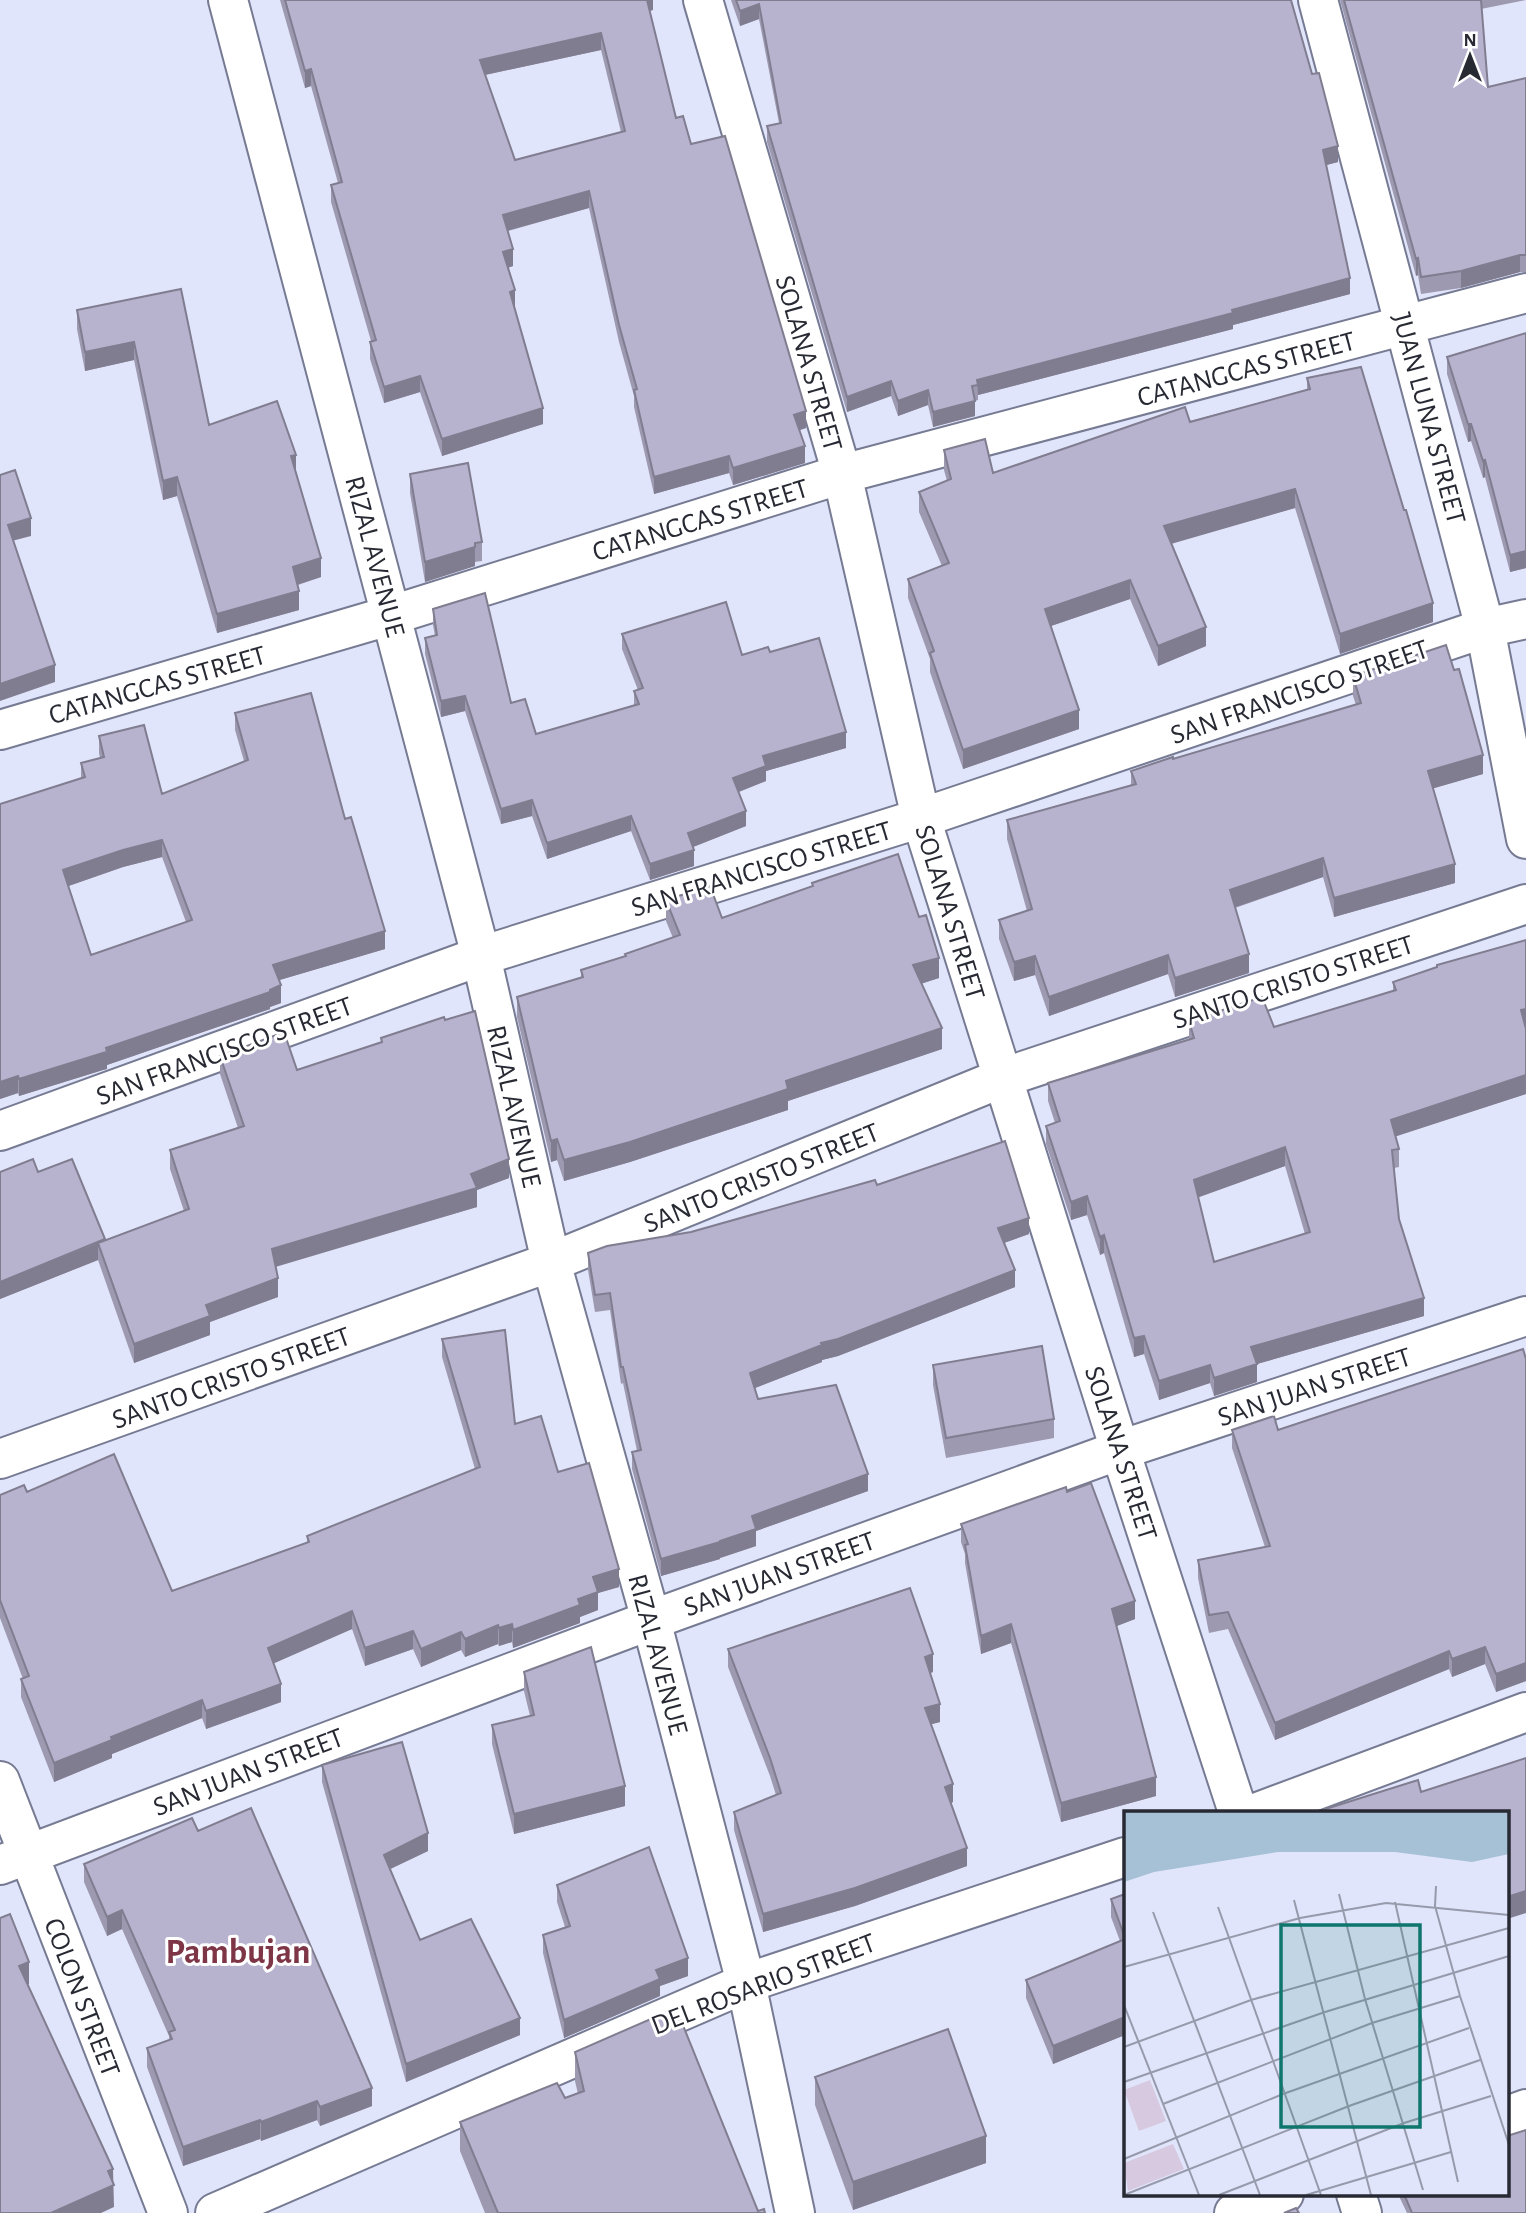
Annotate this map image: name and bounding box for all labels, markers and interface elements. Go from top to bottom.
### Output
north arrow [1435,21,1505,91]
text: N [1463,31,1477,50]
street label: SOLANA STREET [770,272,847,455]
street label: JUAN LUNA STREET [1386,310,1470,527]
street label: CATANGCAS STREET [1135,327,1359,412]
street label: RIZAL AVENUE [339,473,409,640]
street label: CATANGCAS STREET [589,475,812,567]
street label: SAN FRANCISCO STREET [1167,636,1432,750]
street label: CATANGCAS STREET [46,641,269,730]
street label: SAN FRANCISCO STREET [628,817,895,923]
street label: SOLANA STREET [909,822,989,1004]
street label: SANTO CRISTO STREET [1170,931,1418,1035]
street label: SAN FRANCISCO STREET [93,992,357,1111]
street label: RIZAL AVENUE [481,1023,545,1190]
street label: SANTO CRISTO STREET [640,1119,884,1239]
street label: SANTO CRISTO STREET [109,1323,355,1435]
street label: SAN JUAN STREET [1214,1343,1415,1432]
street label: SOLANA STREET [1079,1363,1162,1545]
street label: SAN JUAN STREET [680,1527,879,1623]
street label: RIZAL AVENUE [622,1571,692,1738]
street label: SAN JUAN STREET [150,1724,348,1822]
inset map [1124,1811,1508,2196]
street label: COLON STREET [38,1915,124,2081]
street label: DEL ROSARIO STREET [648,1929,880,2041]
district label: Pambujan [165,1935,311,1970]

